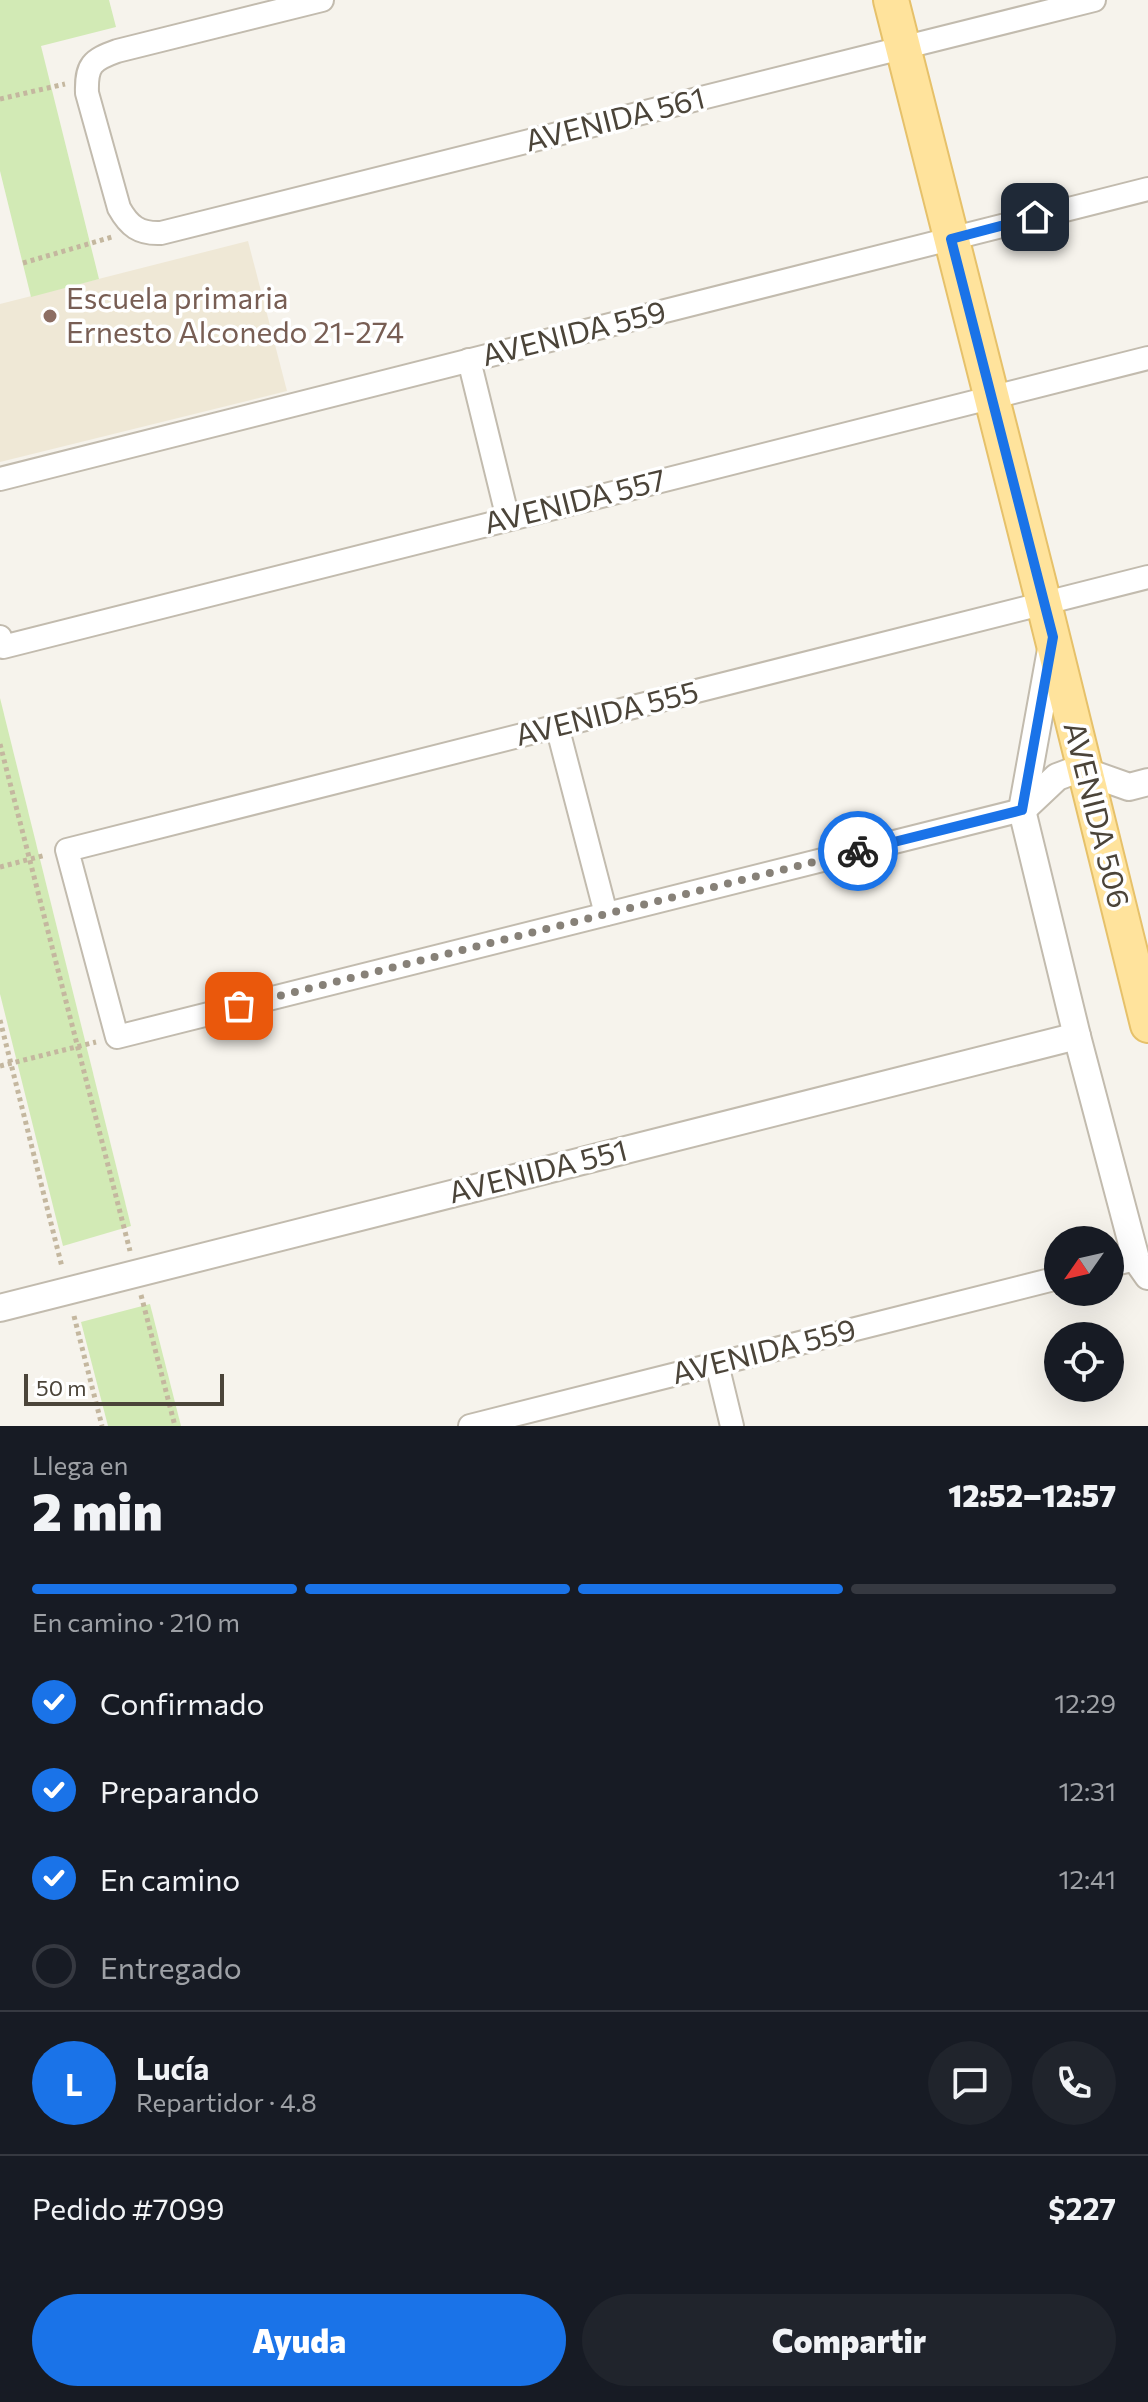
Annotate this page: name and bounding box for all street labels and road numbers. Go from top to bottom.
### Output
street label: AVENIDA 561 [521,77,708,158]
street label: AVENIDA 559 [478,291,669,372]
street label: AVENIDA 557 [480,459,669,540]
street label: AVENIDA 555 [511,671,702,752]
street label: AVENIDA 506 [1057,717,1139,911]
street label: AVENIDA 551 [444,1130,631,1210]
street label: AVENIDA 559 [668,1309,859,1390]

